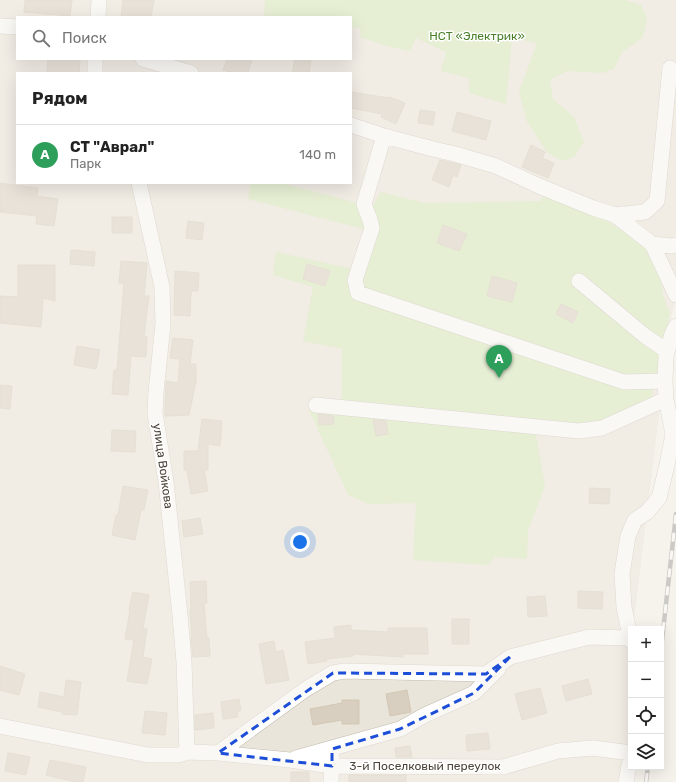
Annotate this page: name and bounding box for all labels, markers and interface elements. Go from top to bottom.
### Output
search box [16,16,352,60]
icon: search [30,27,52,49]
text: Поиск [62,29,107,47]
park label: НСТ «Электрик» [429,29,525,43]
text: Рядом [32,88,88,108]
text: СТ "Аврал" [70,138,154,156]
text: A [40,147,50,162]
text: 140 m [299,147,336,162]
text: Парк [70,156,101,171]
pin: A [486,345,512,378]
street label: улица Войкова [150,422,176,510]
your location [290,532,310,552]
map controls [628,626,664,770]
button: + [628,626,664,662]
button: − [628,662,664,698]
button: locate [628,698,664,734]
button: layers [628,734,664,770]
street label: 3-й Поселковый переулок [349,759,501,773]

